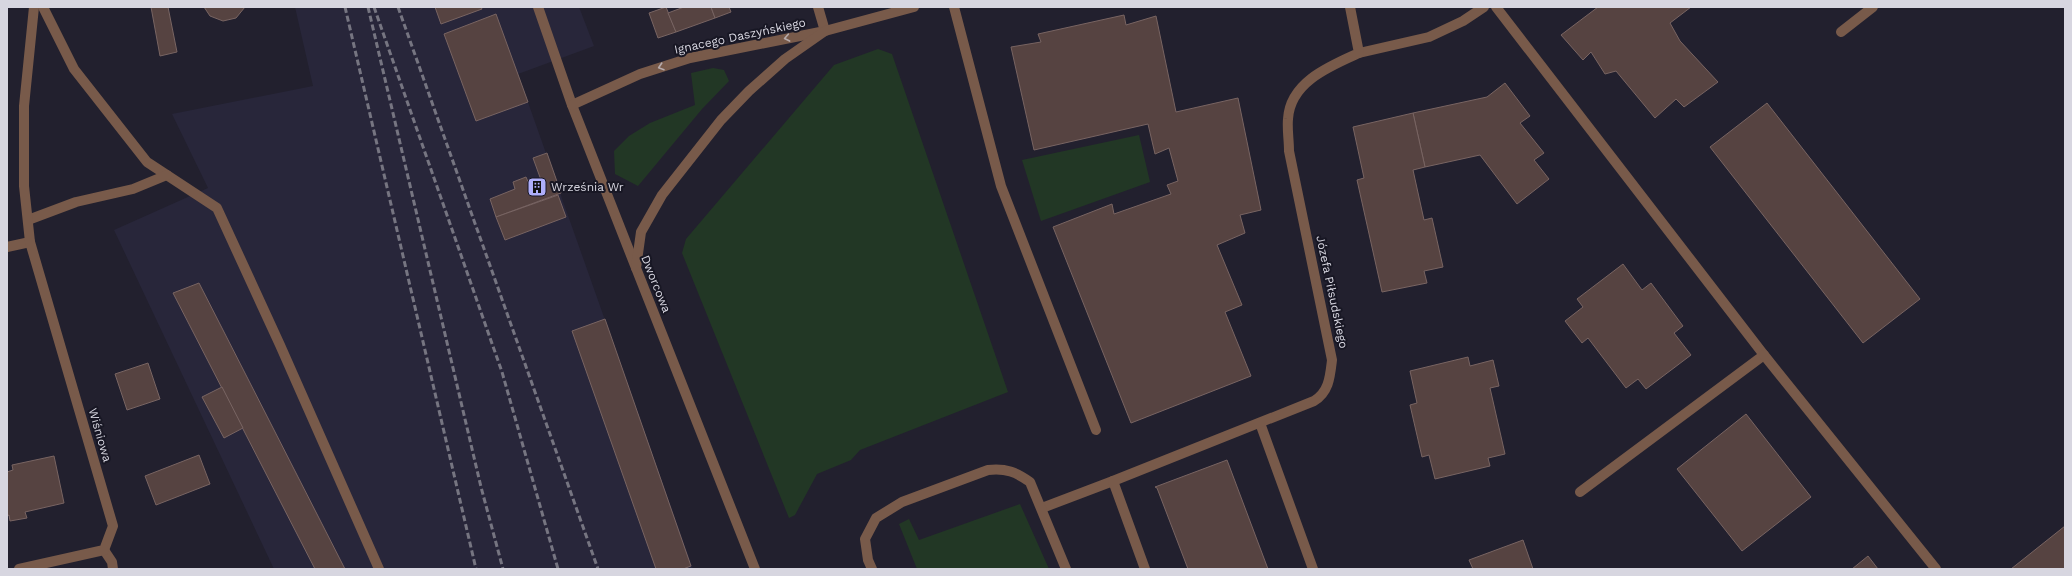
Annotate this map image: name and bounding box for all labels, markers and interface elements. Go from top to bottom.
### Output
street label: Ignacego Daszyńskiego [673,15,807,57]
one-way arrow [784,33,790,42]
one-way arrow [657,63,664,71]
building icon: Września Wr [526,176,548,198]
place label: Września Wr [551,180,624,194]
street label: Józefa Piłsudskiego [1313,234,1351,350]
street label: Dworcowa [638,253,674,315]
street label: Wiśniowa [86,406,114,464]

